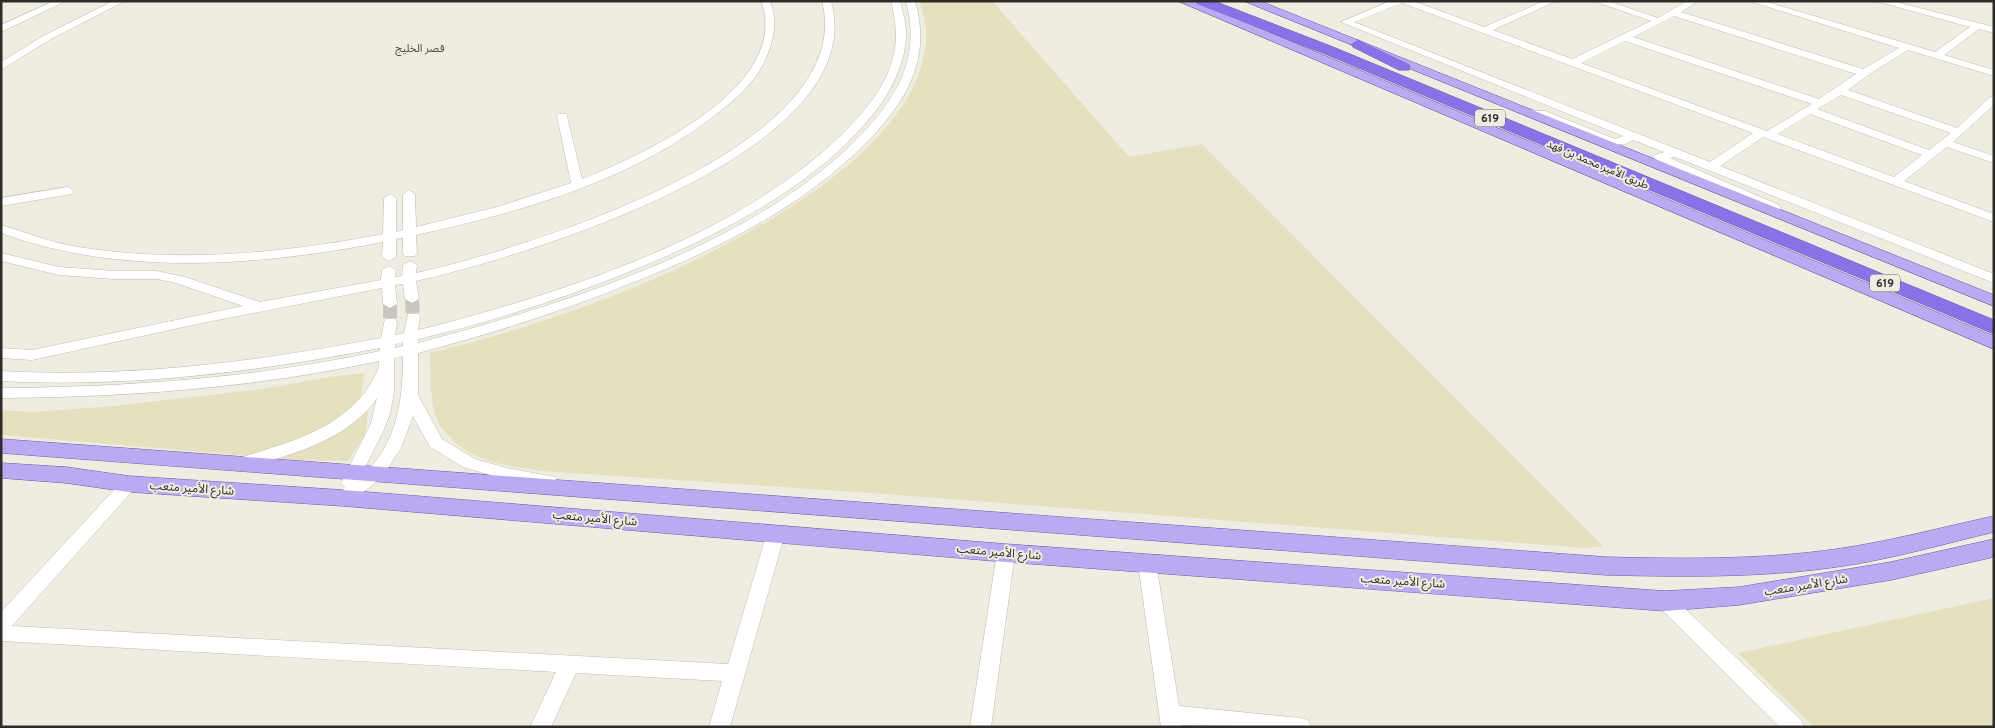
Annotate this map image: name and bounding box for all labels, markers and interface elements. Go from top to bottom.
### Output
district label: قصر الخليج [395,42,445,56]
road number: 619 [1475,110,1505,126]
street label: طريق الأمير محمد بن فهد [1544,137,1651,193]
road number: 619 [1870,274,1900,292]
street label: شارع الأمير متعب [149,478,235,500]
street label: شارع الأمير متعب [552,507,638,531]
street label: شارع الأمير متعب [956,541,1042,565]
street label: شارع الأمير متعب [1360,571,1446,593]
street label: شارع الأمير متعب [1763,571,1849,601]

